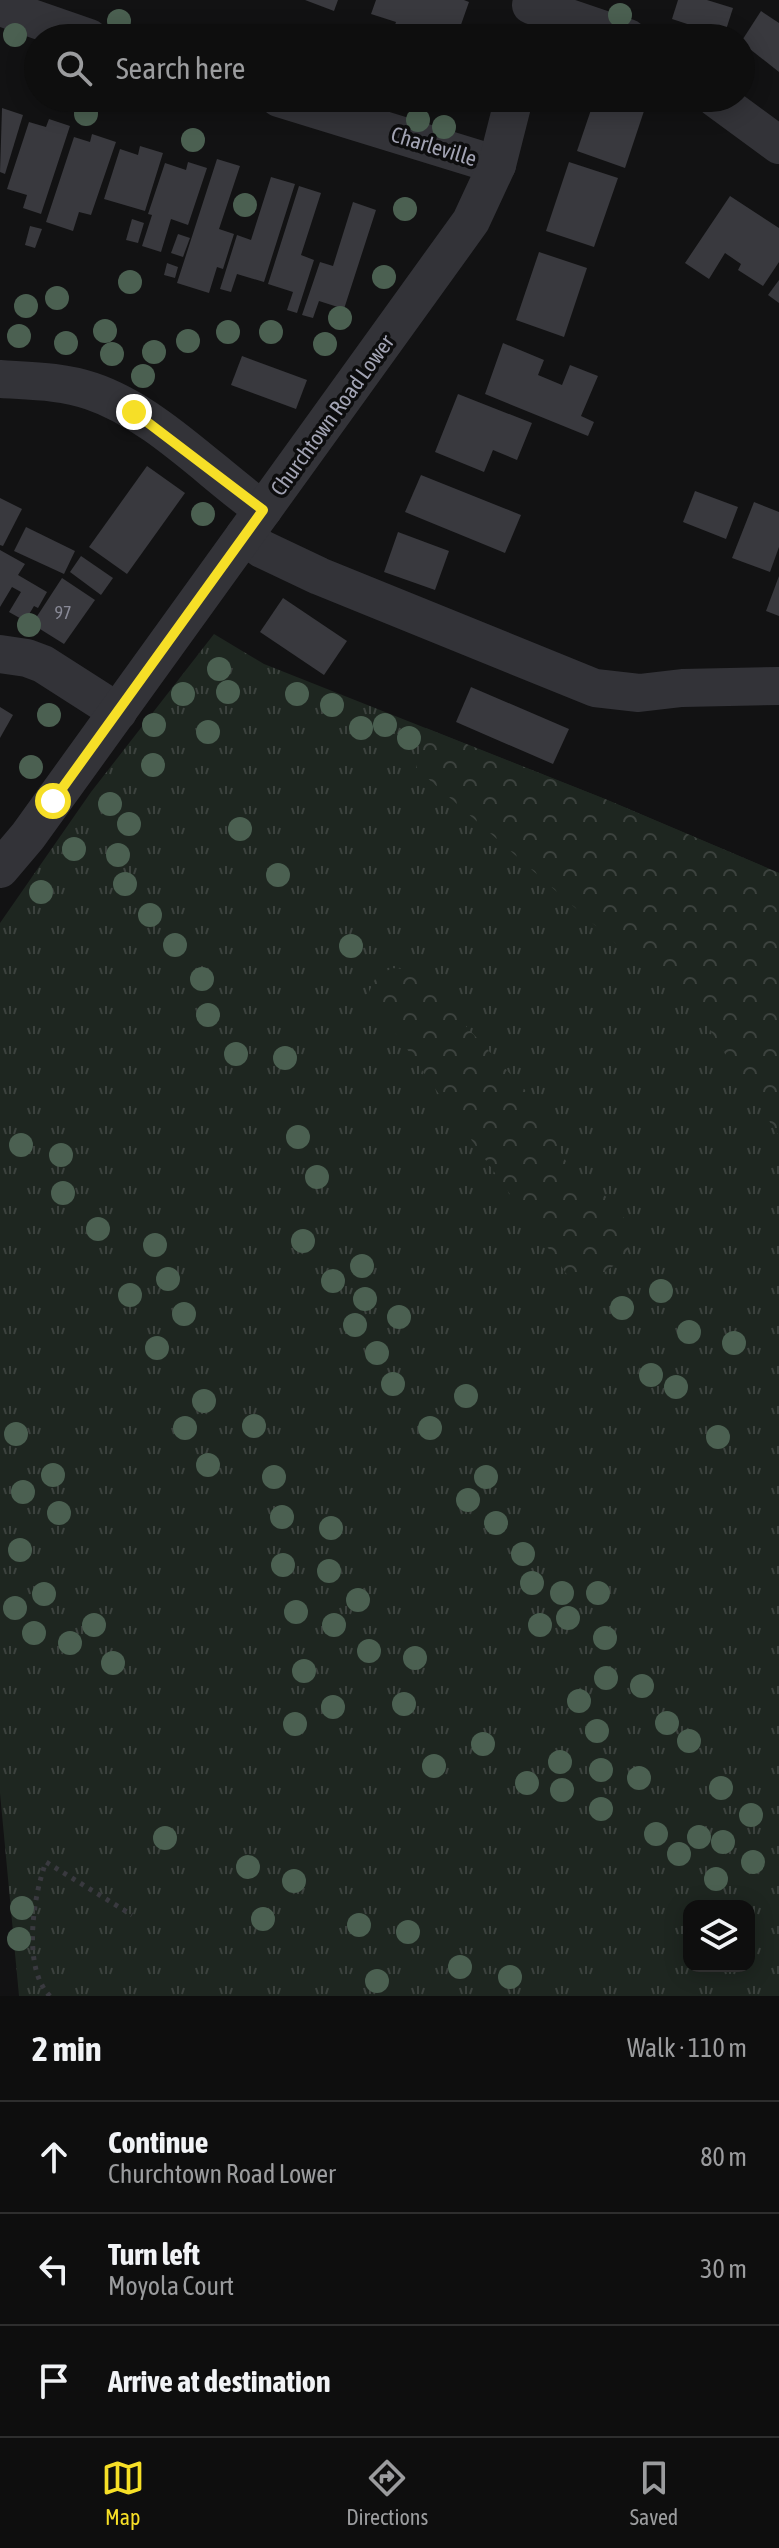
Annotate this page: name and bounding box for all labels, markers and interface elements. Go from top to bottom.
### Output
search box [24,24,755,112]
icon: search [52,46,96,90]
text: Search here [116,51,245,85]
street label: Charleville [388,121,480,171]
street label: Churchtown Road Lower [265,329,399,501]
route end [116,394,152,430]
house number: 97 [55,602,71,623]
route start [35,783,71,819]
map controls [683,1900,755,1972]
button: layers [683,1900,755,1972]
text: 2 min [32,2029,101,2068]
text: Walk · 110 m [627,2033,747,2063]
text: Continue [108,2125,208,2159]
icon: ahead [32,2135,76,2179]
text: 80 m [700,2142,747,2172]
text: Churchtown Road Lower [108,2159,336,2189]
text: Turn left [108,2237,200,2271]
icon: left [32,2247,76,2291]
text: 30 m [700,2254,747,2284]
text: Moyola Court [108,2271,234,2301]
icon: arrive [32,2359,76,2403]
text: Arrive at destination [108,2364,330,2398]
tab: Map [101,2456,145,2530]
tab: Directions [346,2456,428,2530]
tab: Saved [630,2456,678,2530]

